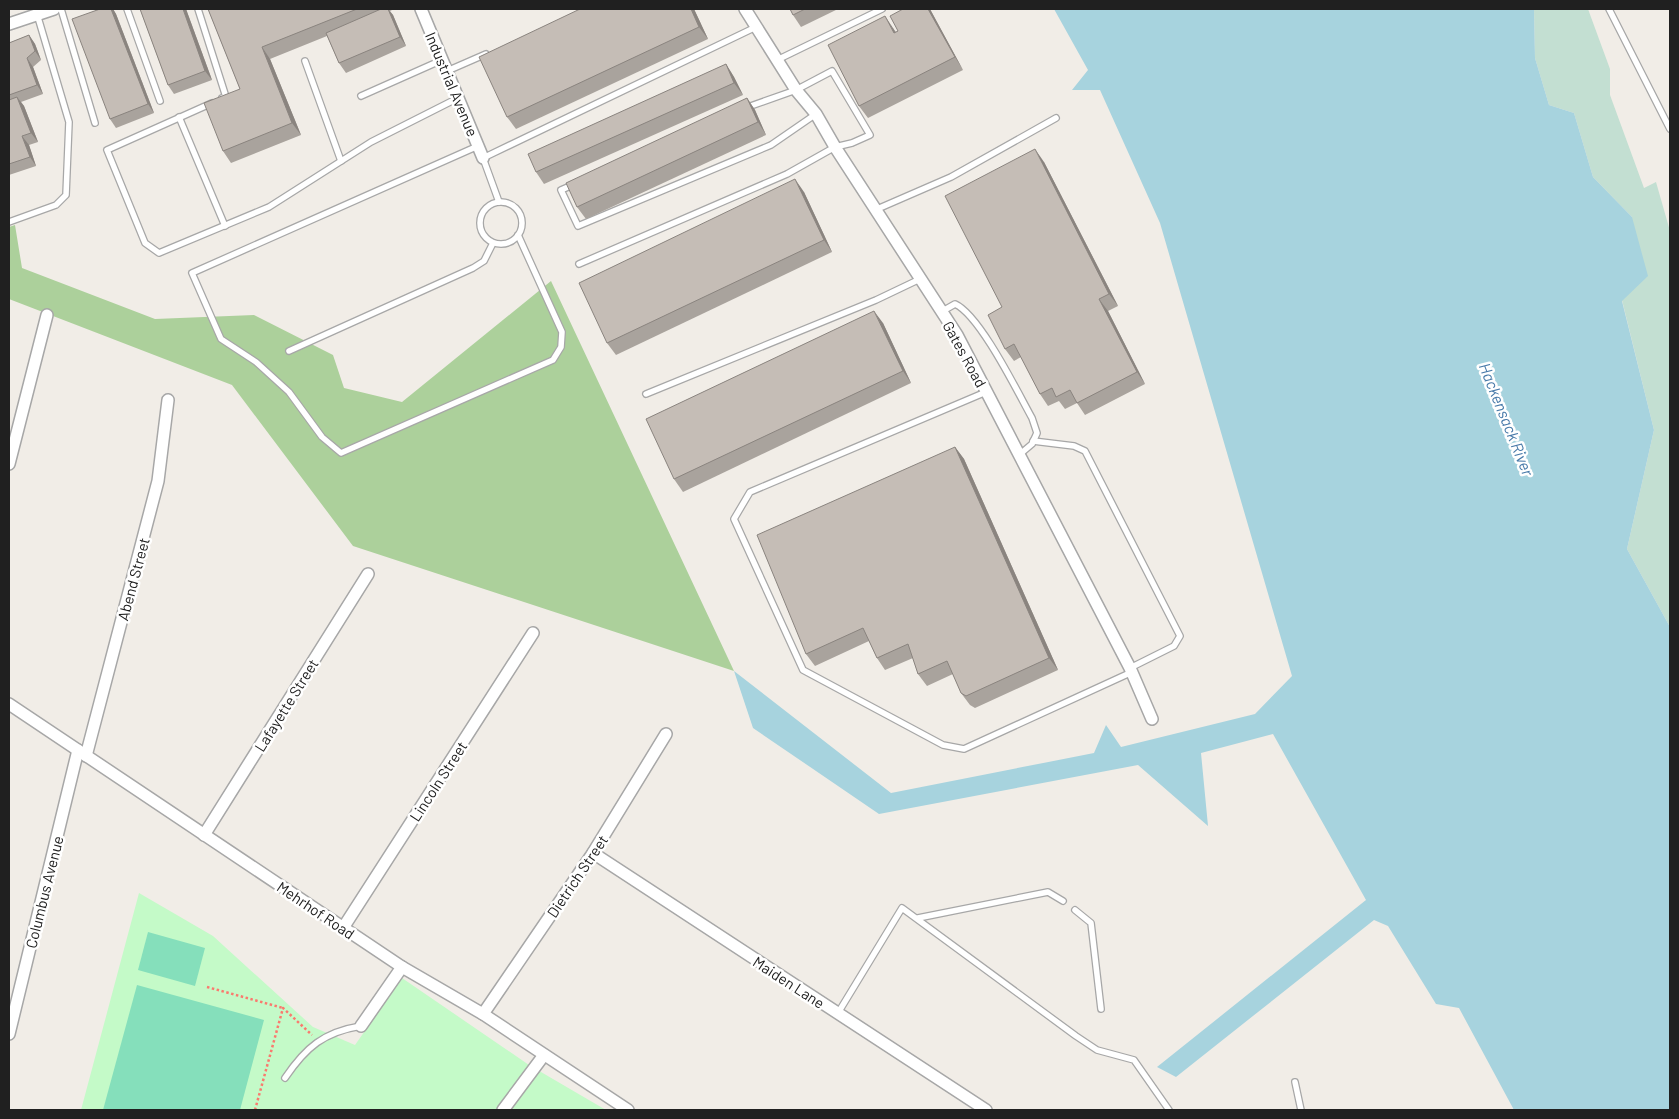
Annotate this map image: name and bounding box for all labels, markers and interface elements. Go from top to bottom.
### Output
street label: Industrial Avenue [422,29,482,139]
street label: Gates Road [939,318,991,390]
water label: Hackensack River [1476,360,1539,480]
street label: Abend Street [113,535,153,623]
street label: Lafayette Street [250,655,322,755]
street label: Lincoln Street [405,738,471,824]
street label: Dietrich Street [543,831,611,921]
street label: Columbus Avenue [21,834,67,950]
street label: Mehrhof Road [274,877,358,943]
street label: Maiden Lane [750,952,828,1012]

